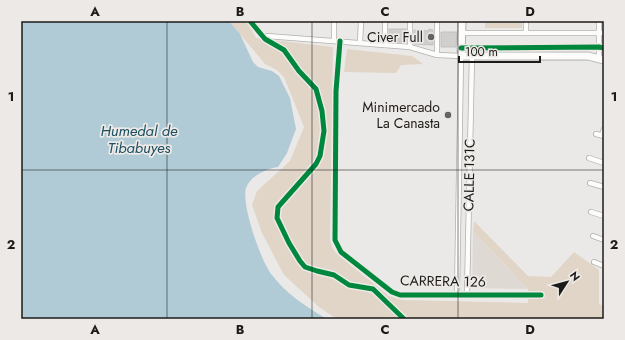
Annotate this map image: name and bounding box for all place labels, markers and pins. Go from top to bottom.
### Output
place label: Civer Full [367,27,423,47]
marker: Civer Full [426,32,436,42]
place label: Minimercado La Canasta [362,97,440,133]
marker: Minimercado La Canasta [443,110,453,120]

